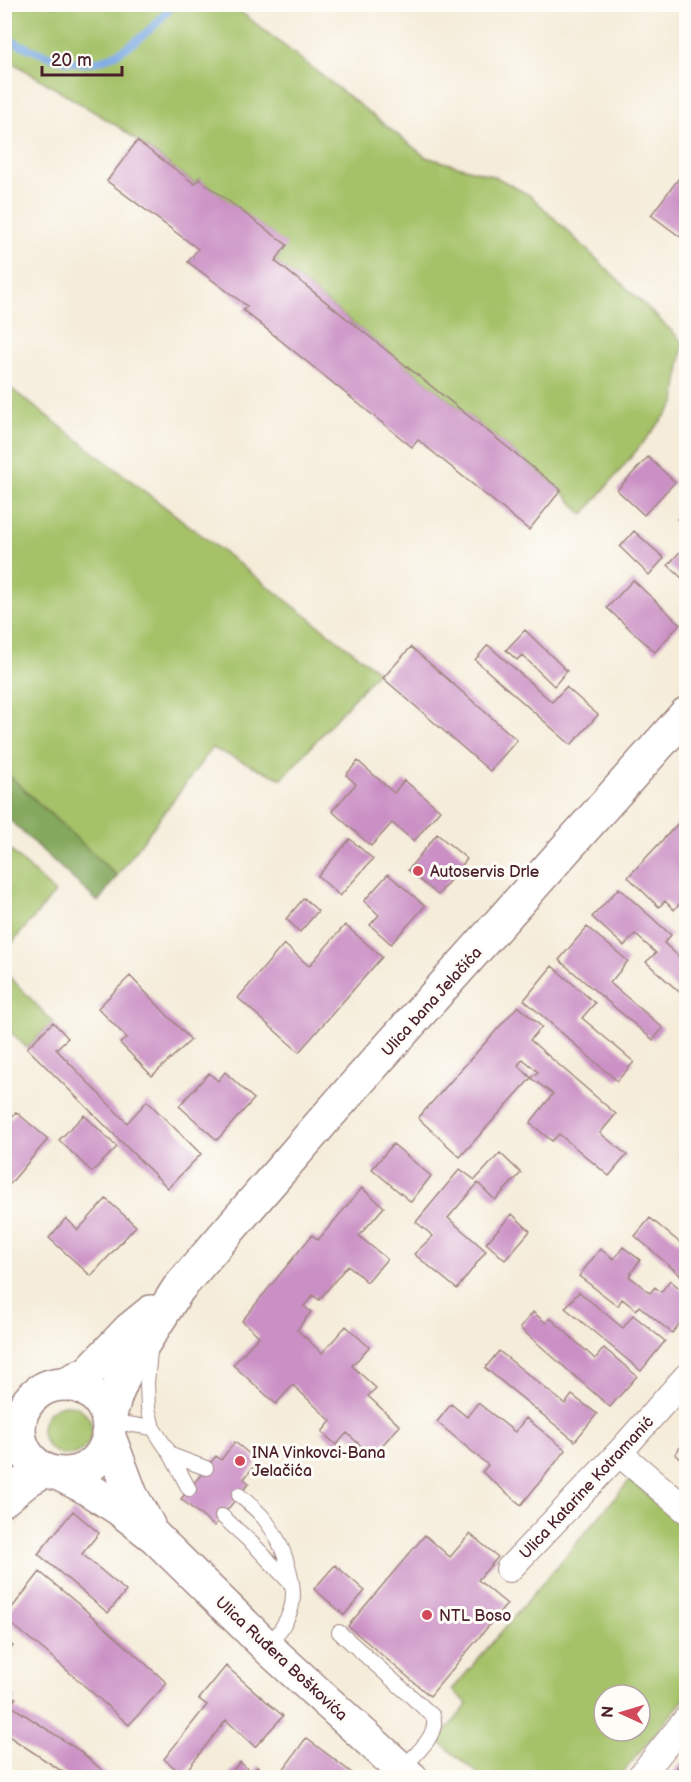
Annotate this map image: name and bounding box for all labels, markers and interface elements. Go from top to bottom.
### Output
scale bar [42,39,122,77]
text: 20 m [51,50,92,71]
place label: Autoservis Drle [430,863,540,882]
marker: Autoservis Drle [411,864,425,878]
street label: Ulica bana Jelačića [378,943,486,1061]
street label: Ulica Katarine Kotramanić [516,1412,658,1563]
place label: INA Vinkovci-Bana Jelačića [252,1444,386,1481]
marker: INA Vinkovci-Bana Jelačića [233,1454,247,1468]
street label: Ulica Ruđera Boškovića [211,1593,351,1725]
place label: NTL Boso [439,1607,511,1626]
marker: NTL Boso [420,1608,434,1622]
north arrow [592,1683,652,1743]
text: N [599,1705,618,1719]

